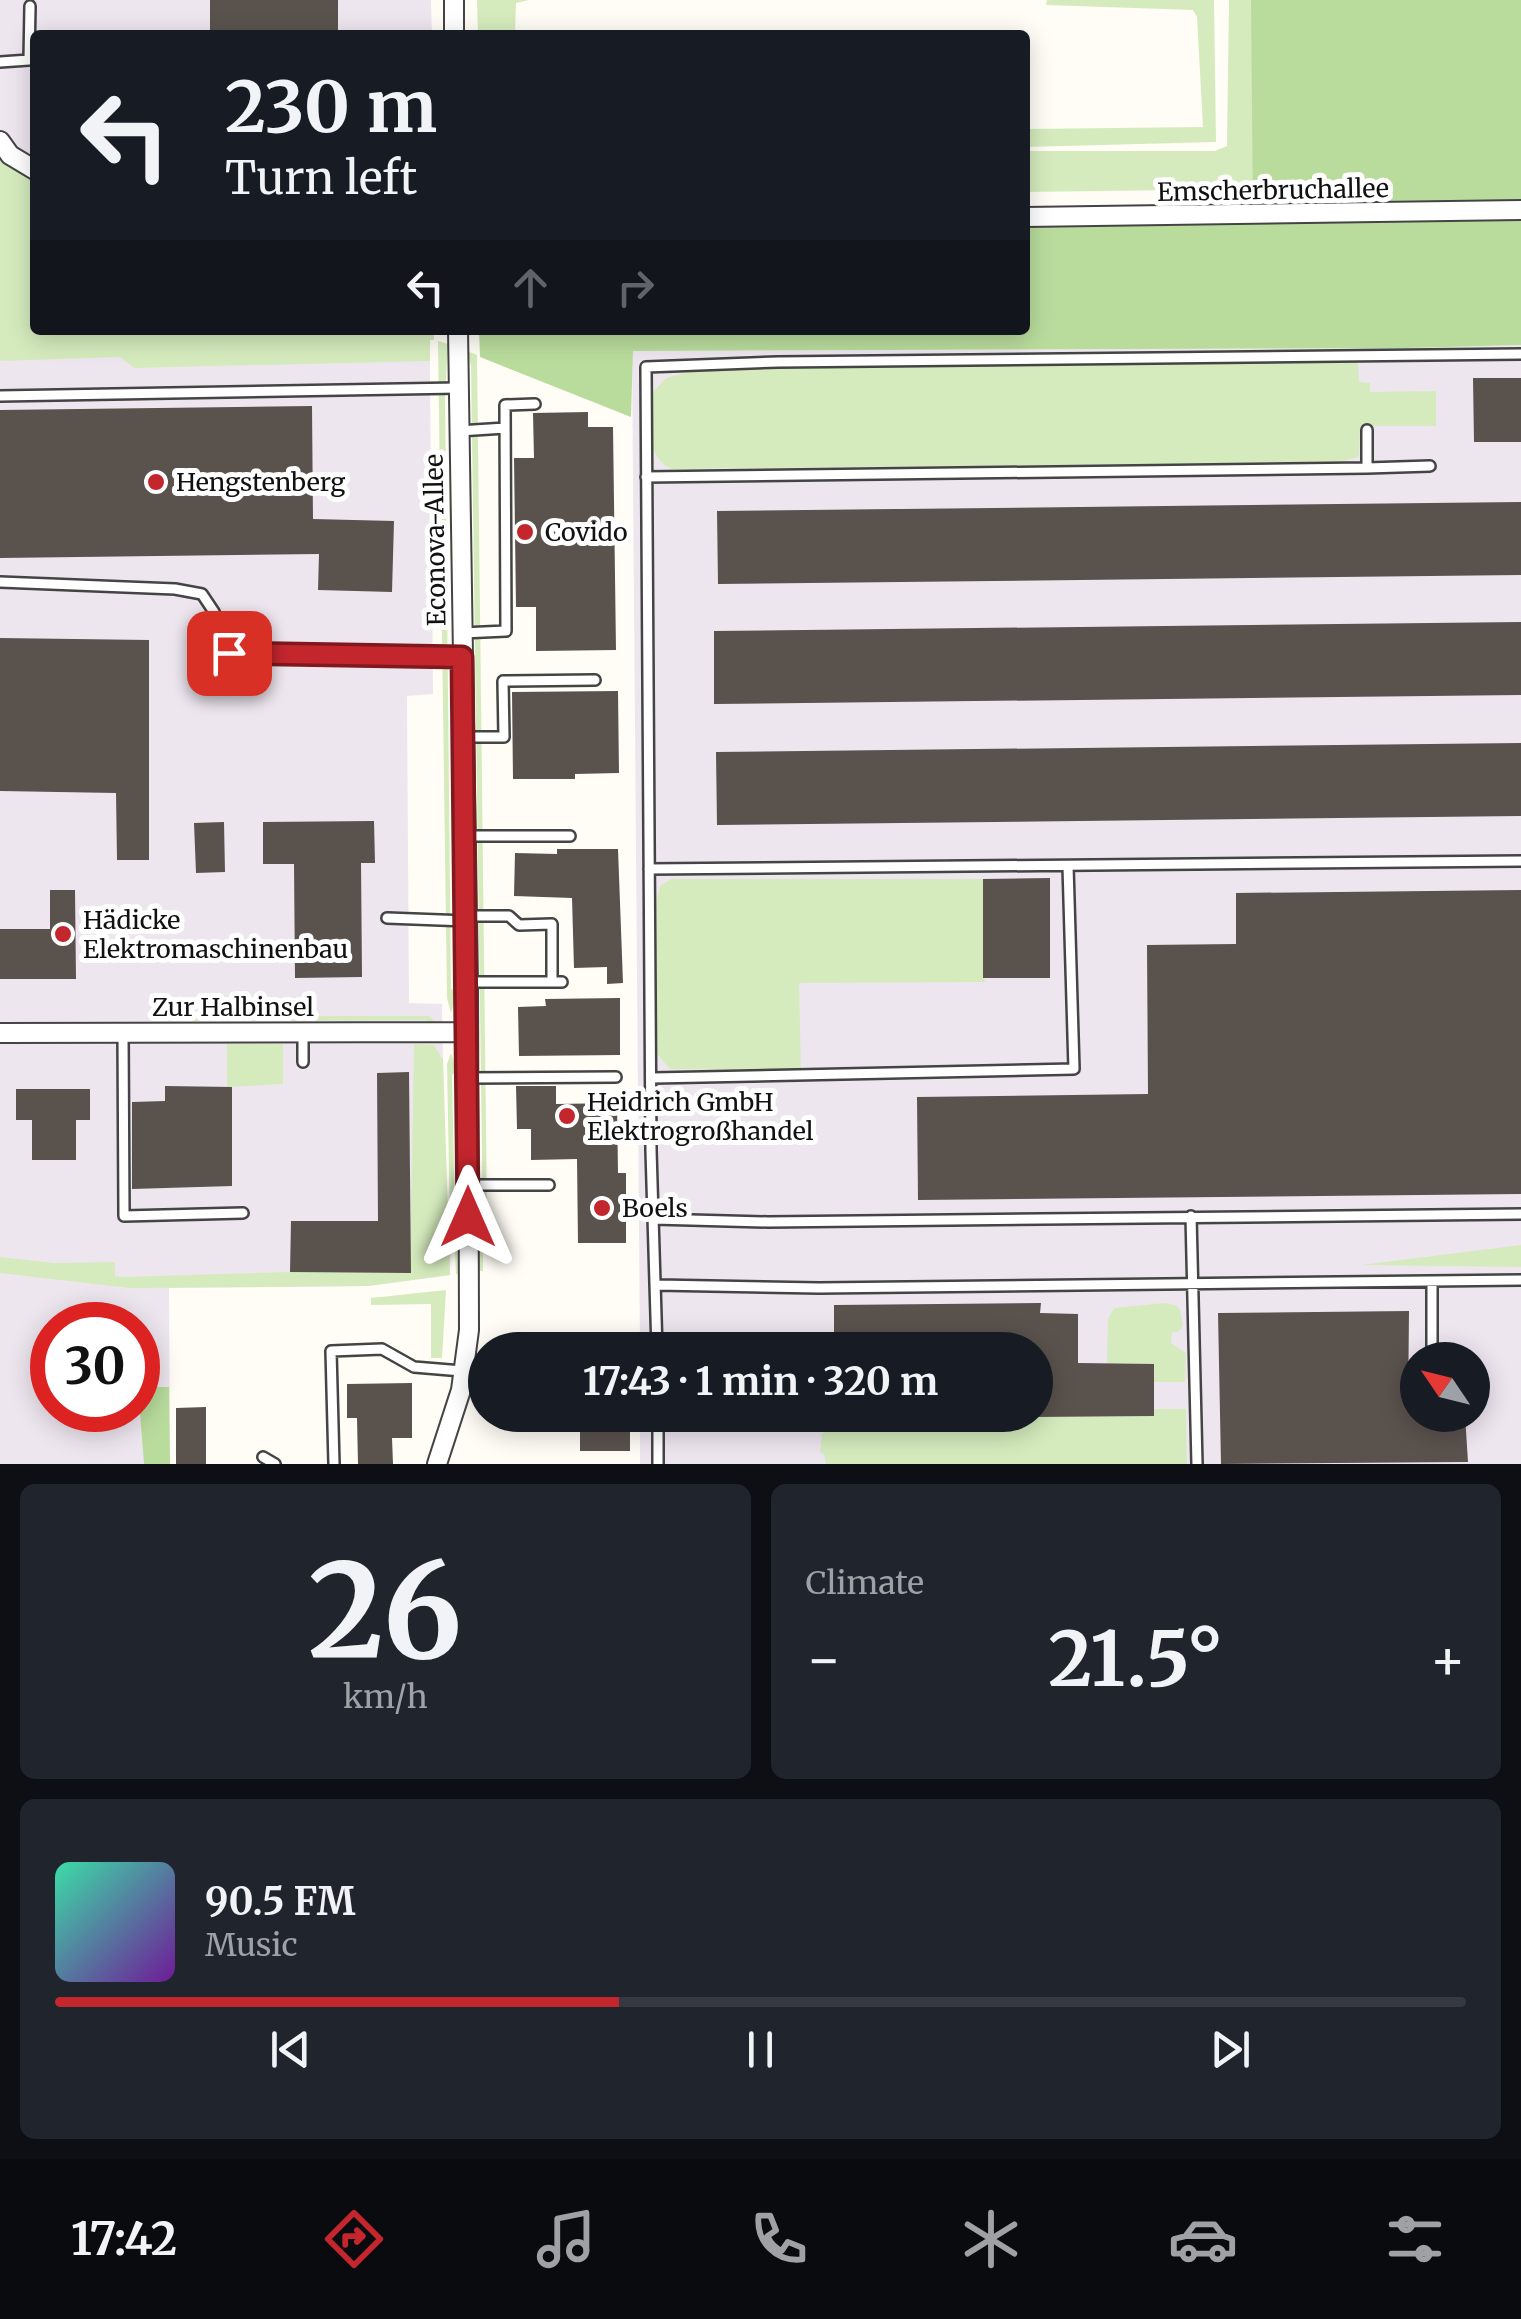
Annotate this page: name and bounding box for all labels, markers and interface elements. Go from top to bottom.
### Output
text: 230 m [225,63,437,151]
icon: left [60,70,190,200]
text: Turn left [225,150,417,206]
street label: Emscherbruchallee [1157,172,1389,208]
icon: left [398,260,453,315]
icon: ahead [503,260,558,315]
icon: right [608,260,663,315]
street label: Econova-Allee [418,454,452,626]
place label: Hengstenberg [176,466,345,498]
marker: Hengstenberg [145,471,167,493]
place label: Covido [545,516,628,548]
marker: Covido [514,521,536,543]
pin [187,611,272,696]
icon: arrive [202,626,257,681]
place label: Hädicke Elektromaschinenbau [83,904,348,965]
marker: Hädicke Elektromaschinenbau [52,923,74,945]
street label: Zur Halbinsel [152,991,314,1023]
place label: Heidrich GmbH Elektrogroßhandel [587,1086,814,1147]
marker: Heidrich GmbH Elektrogroßhandel [556,1105,578,1127]
position arrow [416,1165,520,1269]
place label: Boels [622,1192,688,1224]
marker: Boels [591,1197,613,1219]
speed limit sign: 30 [30,1302,160,1432]
north arrow [1400,1342,1490,1432]
map controls [1400,1342,1490,1432]
text: 17:43 · 1 min · 320 m [583,1358,938,1405]
text: 26 [308,1530,462,1693]
text: Climate [806,1563,924,1603]
text: 21.5° [1048,1612,1223,1706]
text: − [806,1625,842,1694]
text: + [1429,1625,1466,1694]
text: km/h [343,1677,428,1717]
text: 90.5 FM [205,1878,355,1925]
text: Music [205,1925,298,1965]
icon: previous [263,2022,318,2077]
icon: pause [733,2022,788,2077]
icon: next [1203,2022,1258,2077]
icon: directions [319,2204,389,2274]
icon: music [531,2204,601,2274]
icon: phone [744,2204,814,2274]
icon: climate [956,2204,1026,2274]
icon: car [1168,2204,1238,2274]
icon: filters [1380,2204,1450,2274]
text: 17:42 [71,2211,177,2267]

